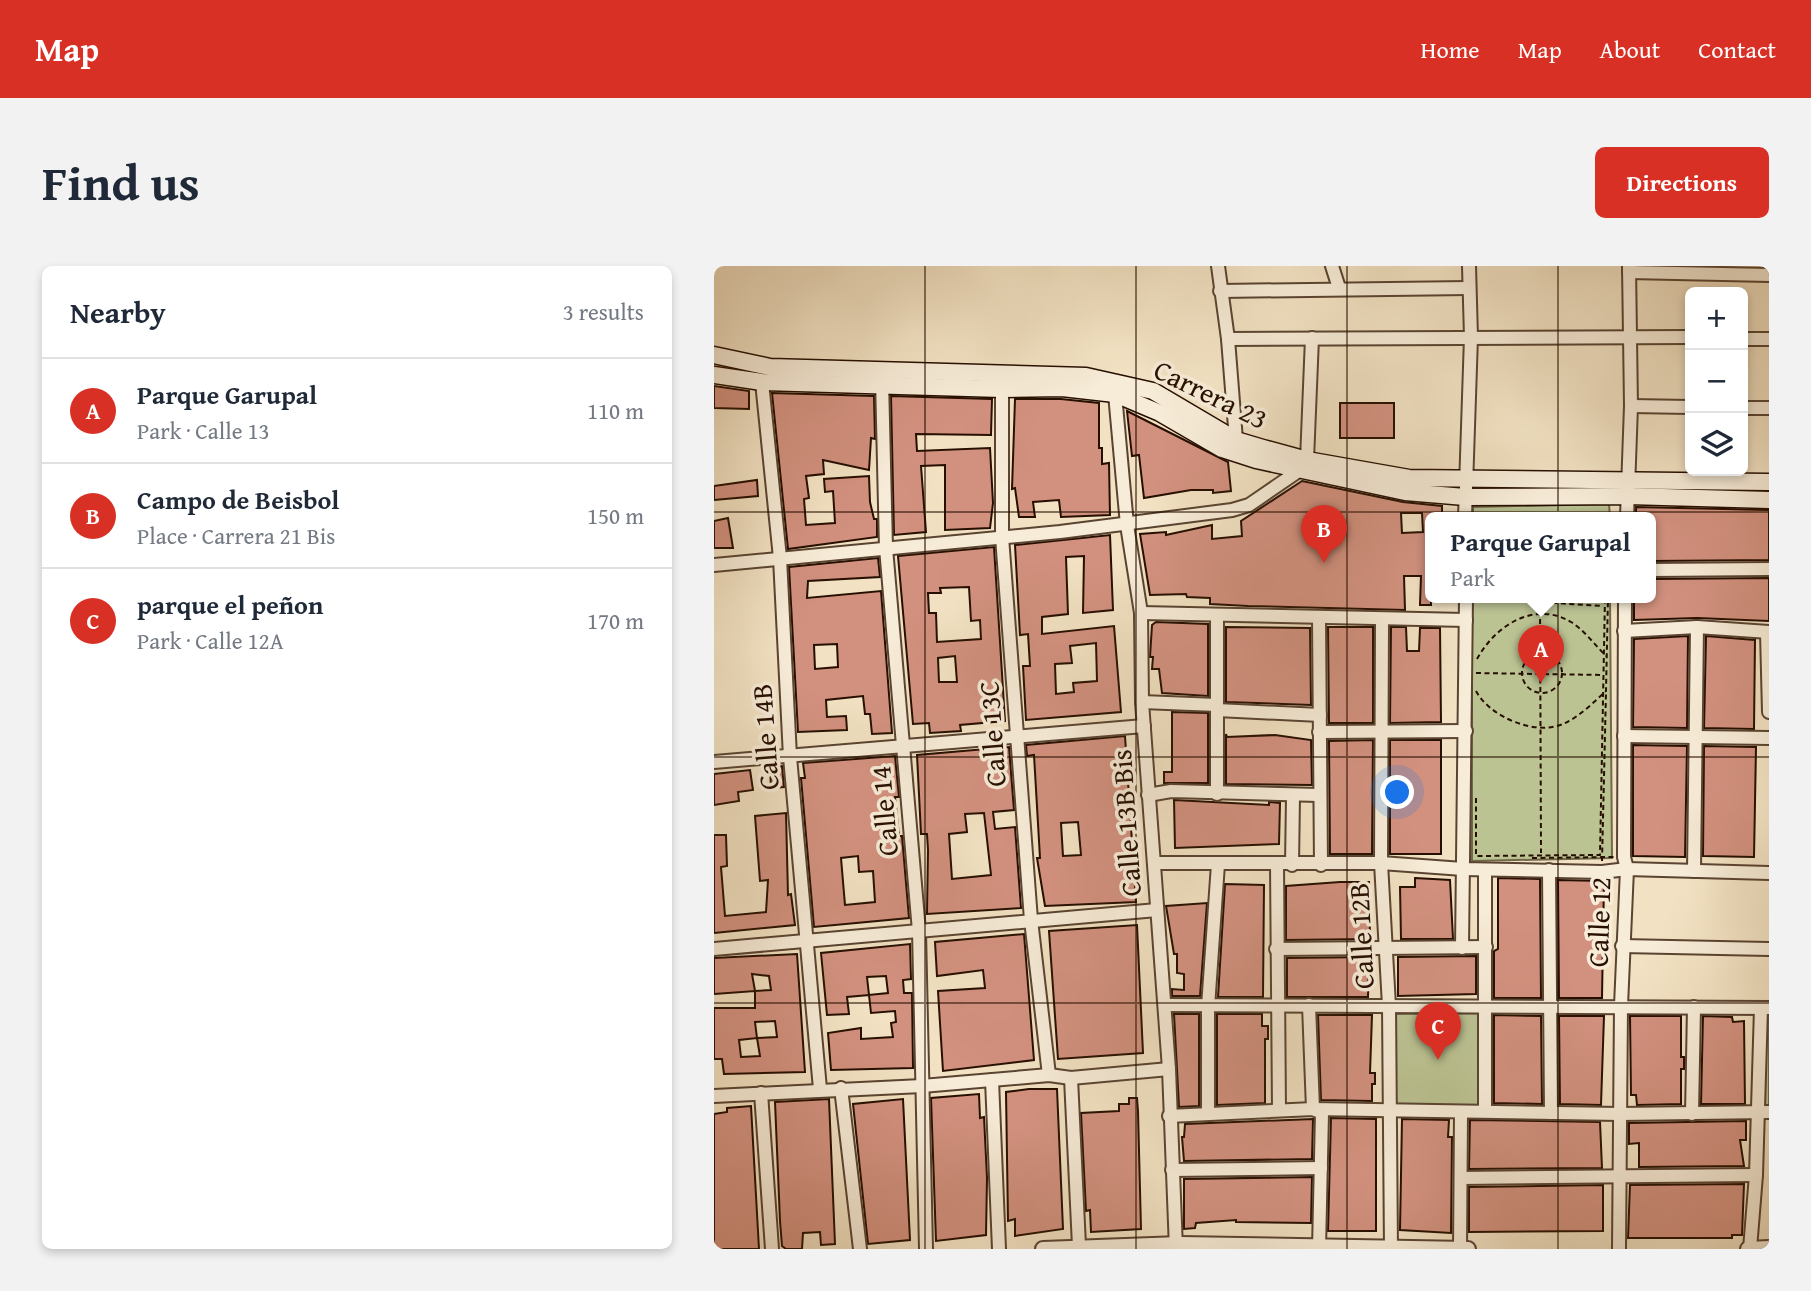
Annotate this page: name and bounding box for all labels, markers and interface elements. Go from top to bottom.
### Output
text: Map [35,25,99,73]
text: Home [1421,32,1480,67]
text: Map [1518,32,1562,67]
text: About [1600,32,1660,67]
text: Contact [1698,32,1776,67]
text: Find us [42,146,200,218]
button: Directions [1595,147,1769,218]
map controls [1685,287,1748,476]
button: + [1685,287,1748,350]
text: Nearby [70,290,166,334]
text: 3 results [563,295,644,328]
street label: Carrera 23 [1147,348,1275,439]
button: − [1685,350,1748,413]
text: Parque Garupal [137,375,317,414]
text: A [86,394,100,427]
text: 110 m [587,394,644,427]
button: layers [1685,413,1748,476]
text: Park · Calle 13 [137,414,270,447]
text: Campo de Beisbol [137,480,339,519]
text: B [86,499,100,532]
text: 150 m [587,499,644,532]
pin: B [1301,505,1347,563]
popup [1425,512,1656,603]
text: Place · Carrera 21 Bis [137,519,335,552]
text: Parque Garupal [1450,522,1631,561]
text: Park [1450,561,1495,594]
text: parque el peñon [137,585,323,624]
text: C [86,604,100,637]
text: 170 m [587,604,644,637]
text: Park · Calle 12A [137,624,284,657]
pin: A [1518,625,1564,683]
street label: Calle 13C [967,680,1016,788]
street label: Calle 14B [740,683,789,791]
street label: Calle 13B Bis [1100,748,1151,898]
street label: Calle 14 [859,764,908,858]
your location [1380,775,1414,809]
street label: Calle 12 [1576,876,1621,968]
street label: Calle 12B [1337,882,1384,990]
pin: C [1415,1002,1461,1060]

